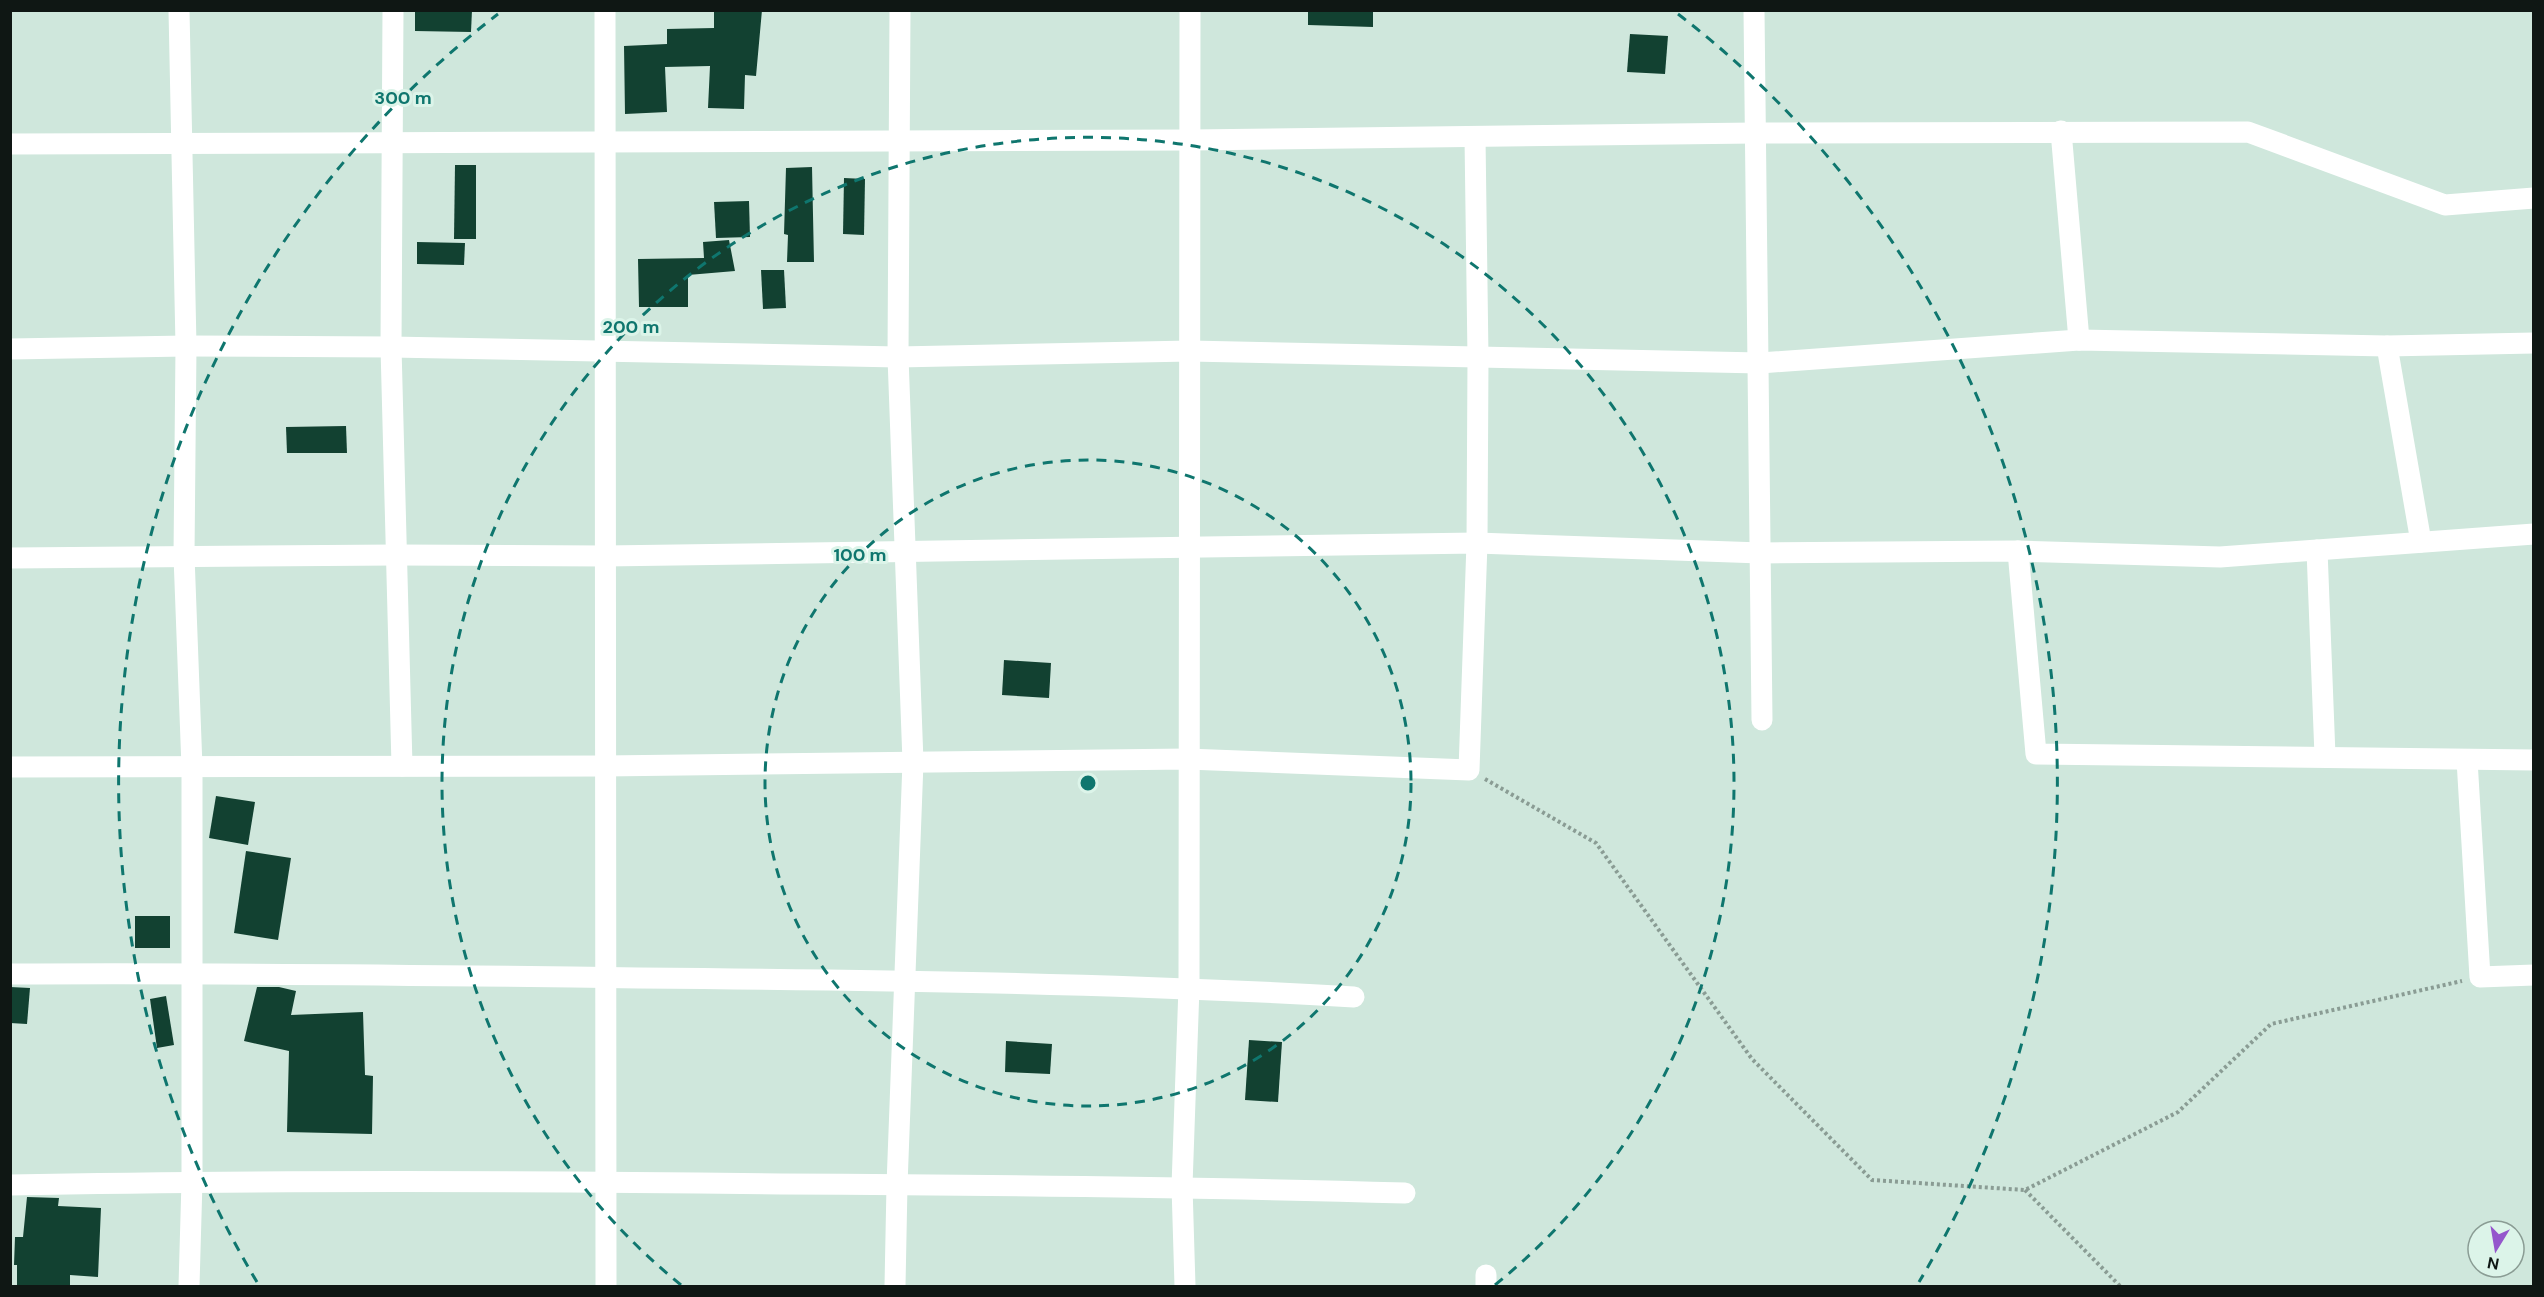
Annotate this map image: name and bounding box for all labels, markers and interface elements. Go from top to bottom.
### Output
text: 300 m [374,86,432,110]
text: 200 m [603,315,659,339]
text: 100 m [833,543,887,567]
centre of rings [1078,773,1098,793]
north arrow [2466,1219,2526,1279]
text: N [2486,1252,2501,1275]

